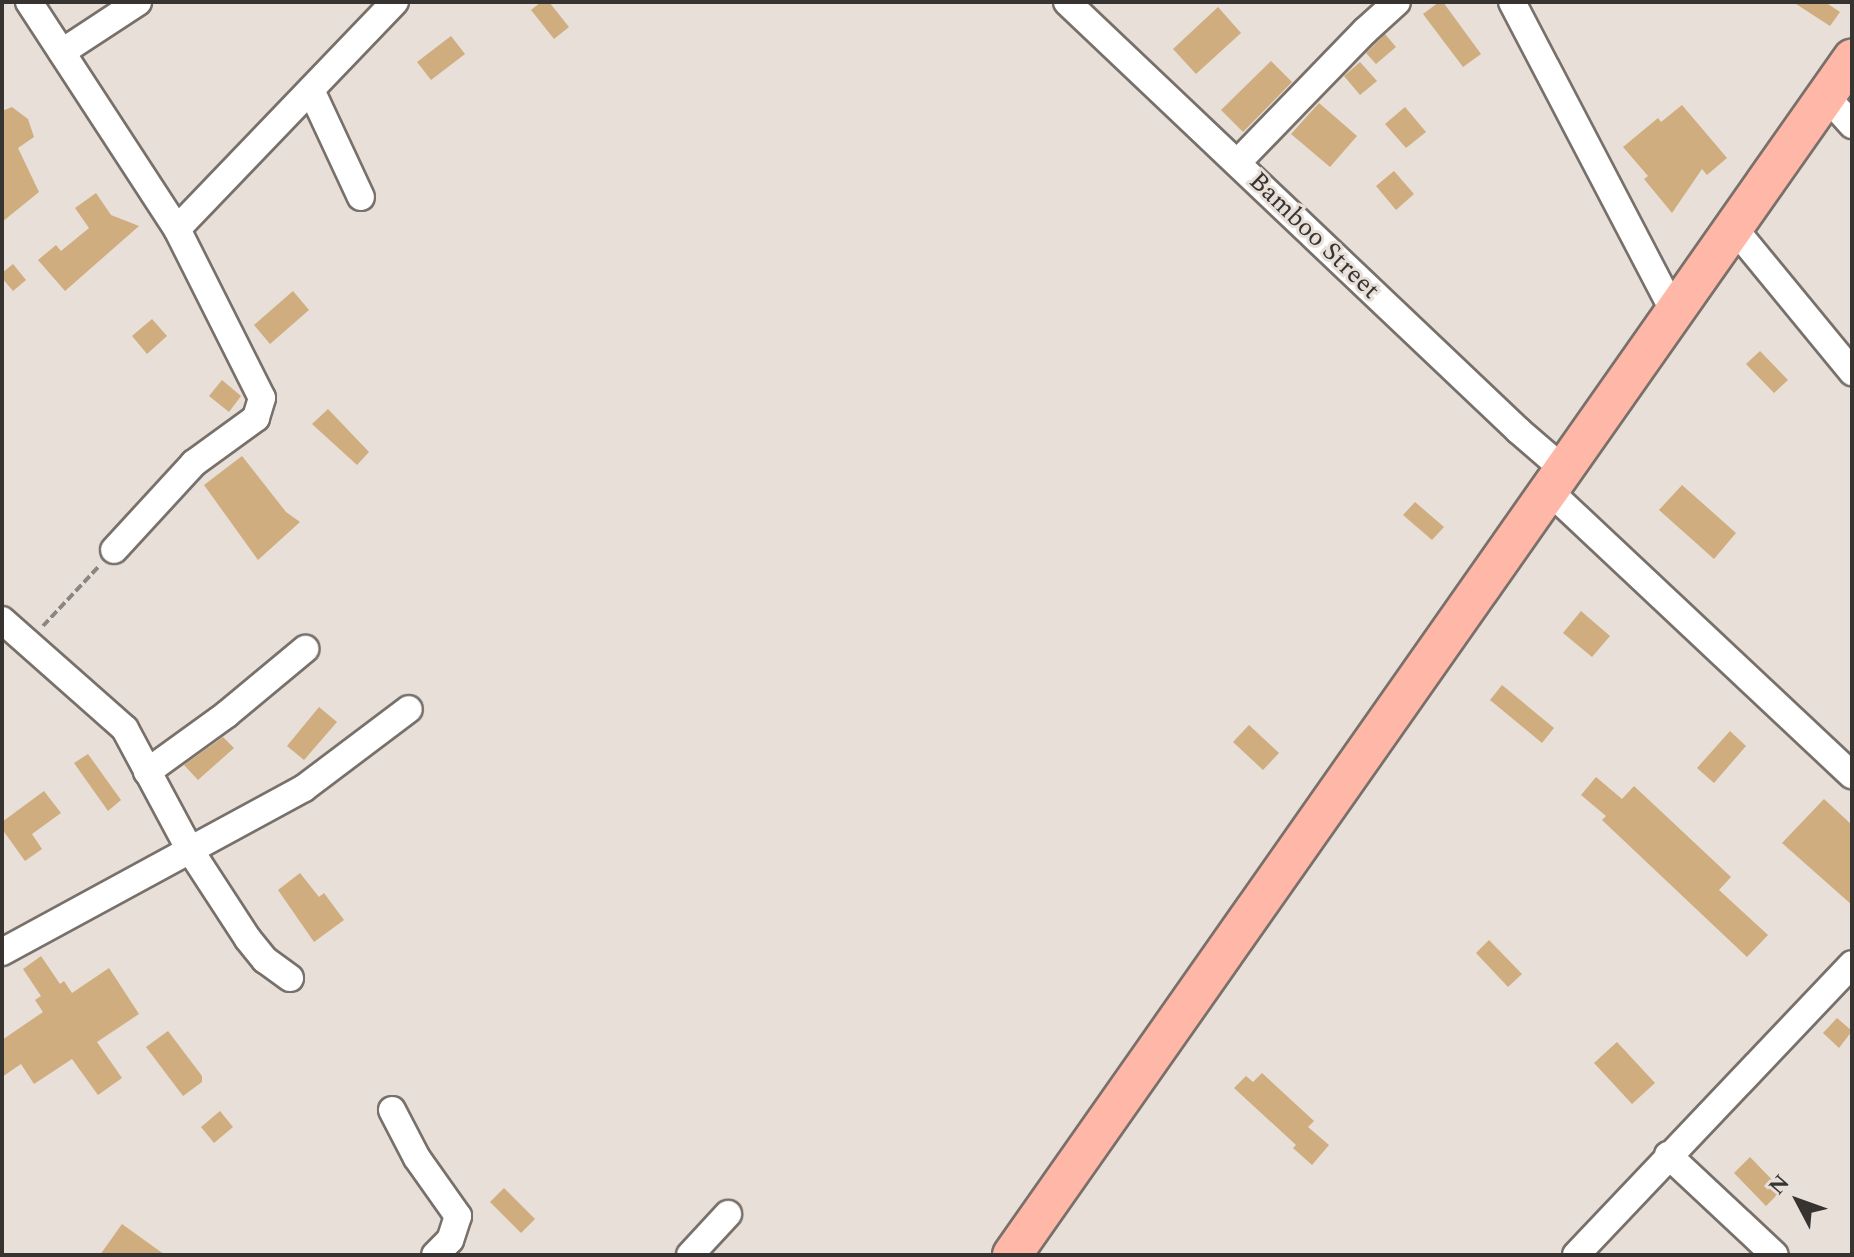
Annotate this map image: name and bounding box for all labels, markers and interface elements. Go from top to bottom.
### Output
street label: Bamboo Street [1242,166,1386,306]
north arrow [1758,1161,1838,1241]
text: N [1761,1167,1798,1203]

